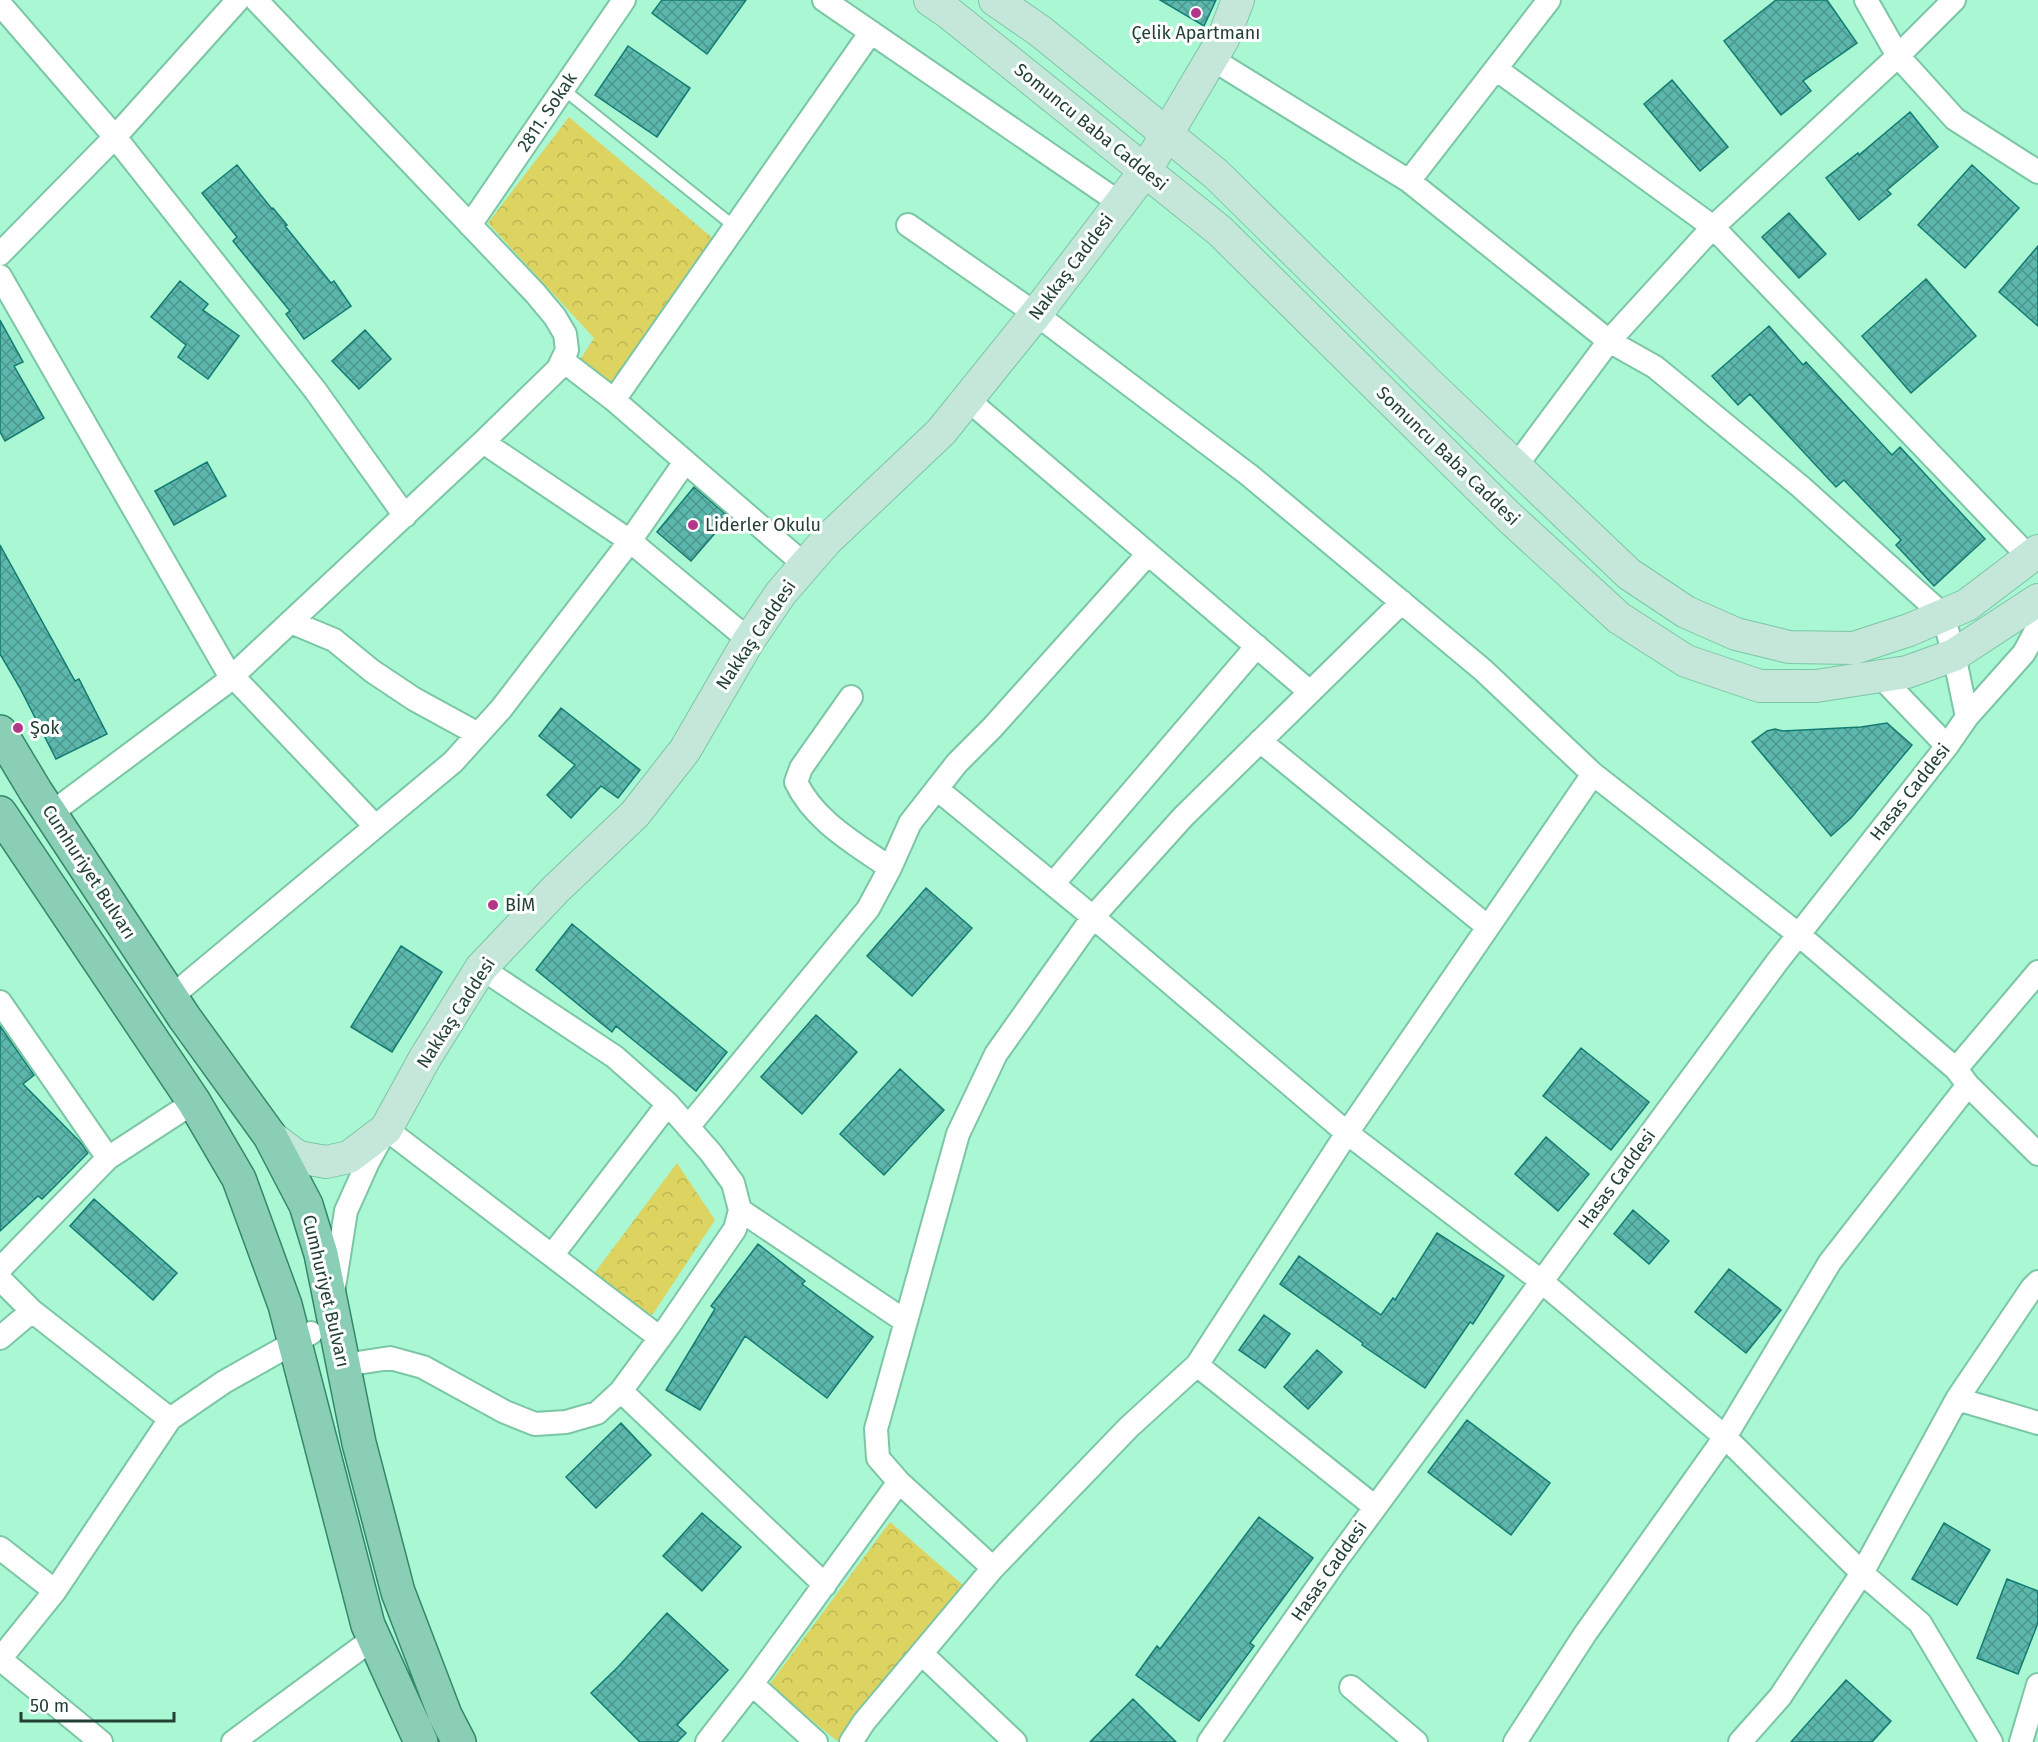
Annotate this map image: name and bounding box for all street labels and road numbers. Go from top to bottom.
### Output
street label: Somuncu Baba Caddesi [1010,58,1172,196]
street label: 2811. Sokak [512,67,582,156]
street label: Nakkaş Caddesi [1024,209,1118,325]
street label: Somuncu Baba Caddesi [1372,382,1524,530]
street label: Nakkaş Caddesi [711,576,801,694]
street label: Hasas Caddesi [1865,739,1955,845]
street label: Cumhuriyet Bulvarı [37,801,141,943]
street label: Nakkaş Caddesi [412,954,500,1072]
street label: Hasas Caddesi [1574,1125,1660,1233]
street label: Cumhuriyet Bulvarı [298,1213,354,1369]
street label: Hasas Caddesi [1286,1517,1372,1625]

